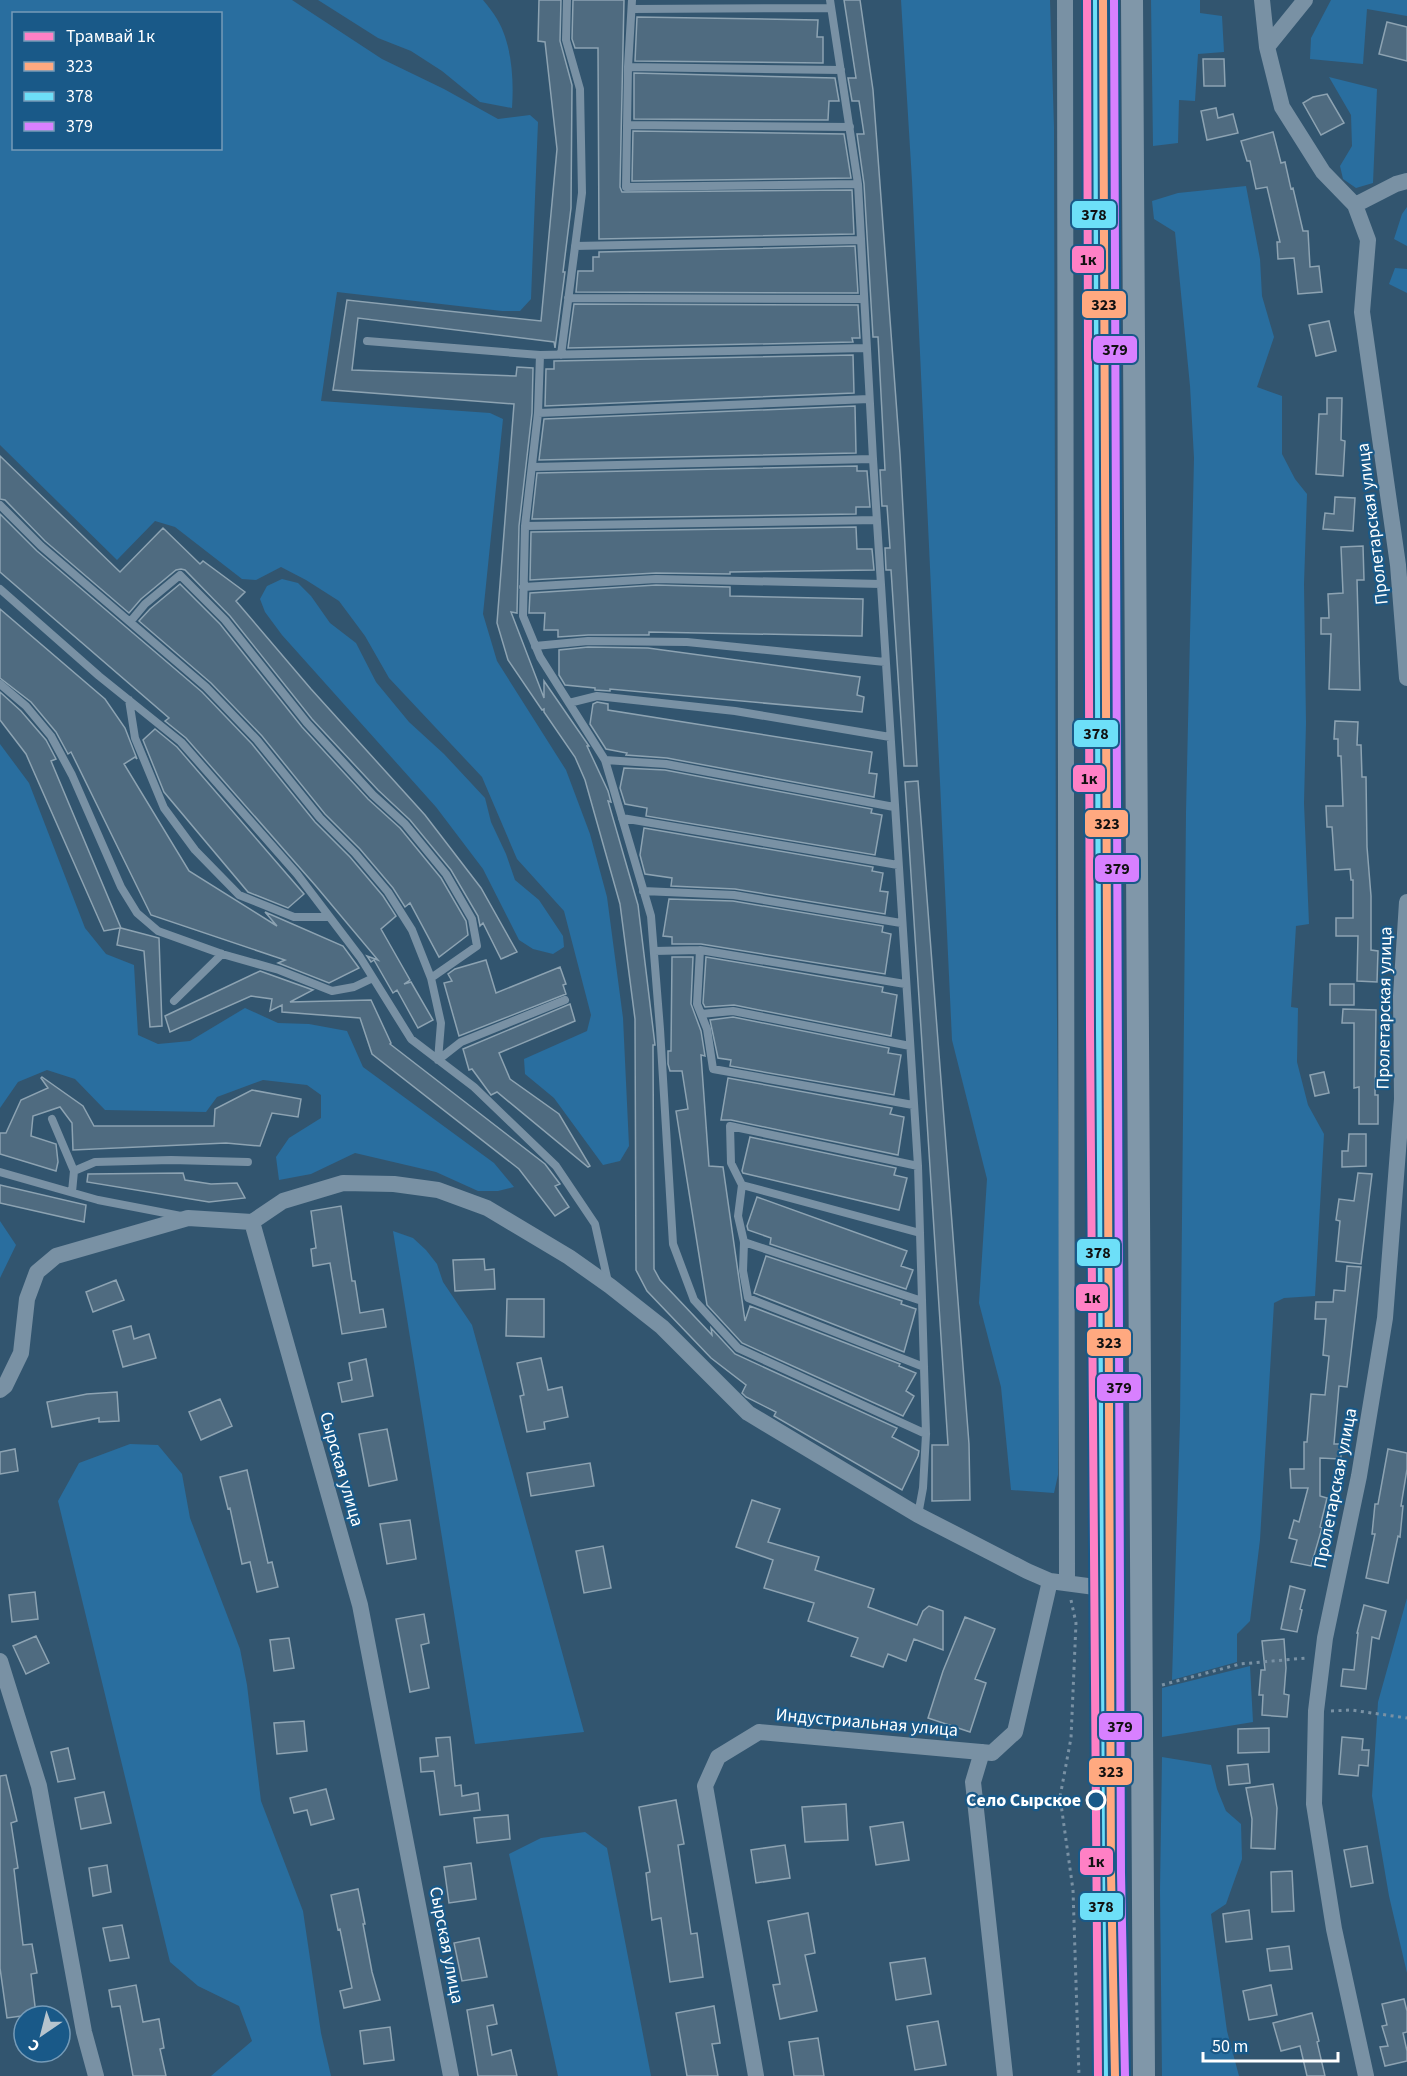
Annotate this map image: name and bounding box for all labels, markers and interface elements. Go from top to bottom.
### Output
legend [12,12,222,150]
text: Трамвай 1к [66,24,155,49]
text: 323 [66,54,93,79]
text: 378 [66,84,93,109]
text: 379 [66,114,93,139]
line badge: 378 [1071,200,1117,229]
text: 378 [1081,204,1107,226]
line badge: 1к [1071,245,1105,274]
text: 1к [1079,249,1097,271]
line badge: 323 [1081,290,1127,319]
text: 323 [1091,294,1117,316]
line badge: 379 [1092,335,1138,364]
text: 379 [1102,339,1128,361]
street label: Пролетарская улица [1350,442,1395,606]
line badge: 378 [1073,719,1119,748]
text: 378 [1083,723,1109,745]
line badge: 1к [1072,764,1106,793]
text: 1к [1080,768,1098,790]
line badge: 323 [1084,809,1129,838]
text: 323 [1094,813,1120,835]
line badge: 379 [1094,854,1140,883]
text: 379 [1104,858,1130,880]
street label: Пролетарская улица [1371,926,1398,1090]
line badge: 378 [1076,1238,1121,1267]
text: 378 [1085,1242,1111,1264]
line badge: 1к [1075,1283,1109,1312]
text: 1к [1083,1287,1101,1309]
line badge: 323 [1086,1328,1132,1357]
text: 323 [1096,1332,1122,1354]
line badge: 379 [1096,1373,1142,1402]
text: 379 [1106,1377,1132,1399]
street label: Пролетарская улица [1308,1406,1363,1570]
street label: Сырская улица [313,1409,370,1530]
street label: Индустриальная улица [775,1702,959,1743]
line badge: 379 [1098,1712,1143,1741]
text: 379 [1107,1716,1133,1738]
line badge: 323 [1088,1757,1133,1786]
text: 323 [1098,1761,1124,1783]
place label: Село Сырское [966,1788,1081,1813]
marker: Село Сырское [1086,1790,1106,1810]
line badge: 1к [1079,1847,1114,1876]
text: 1к [1087,1851,1105,1873]
street label: Сырская улица [423,1885,470,2006]
line badge: 378 [1079,1892,1124,1921]
text: 378 [1088,1896,1114,1918]
north arrow [12,2004,72,2064]
scale bar [1203,2025,1338,2063]
text: С [24,2034,44,2057]
text: 50 m [1212,2034,1248,2059]

